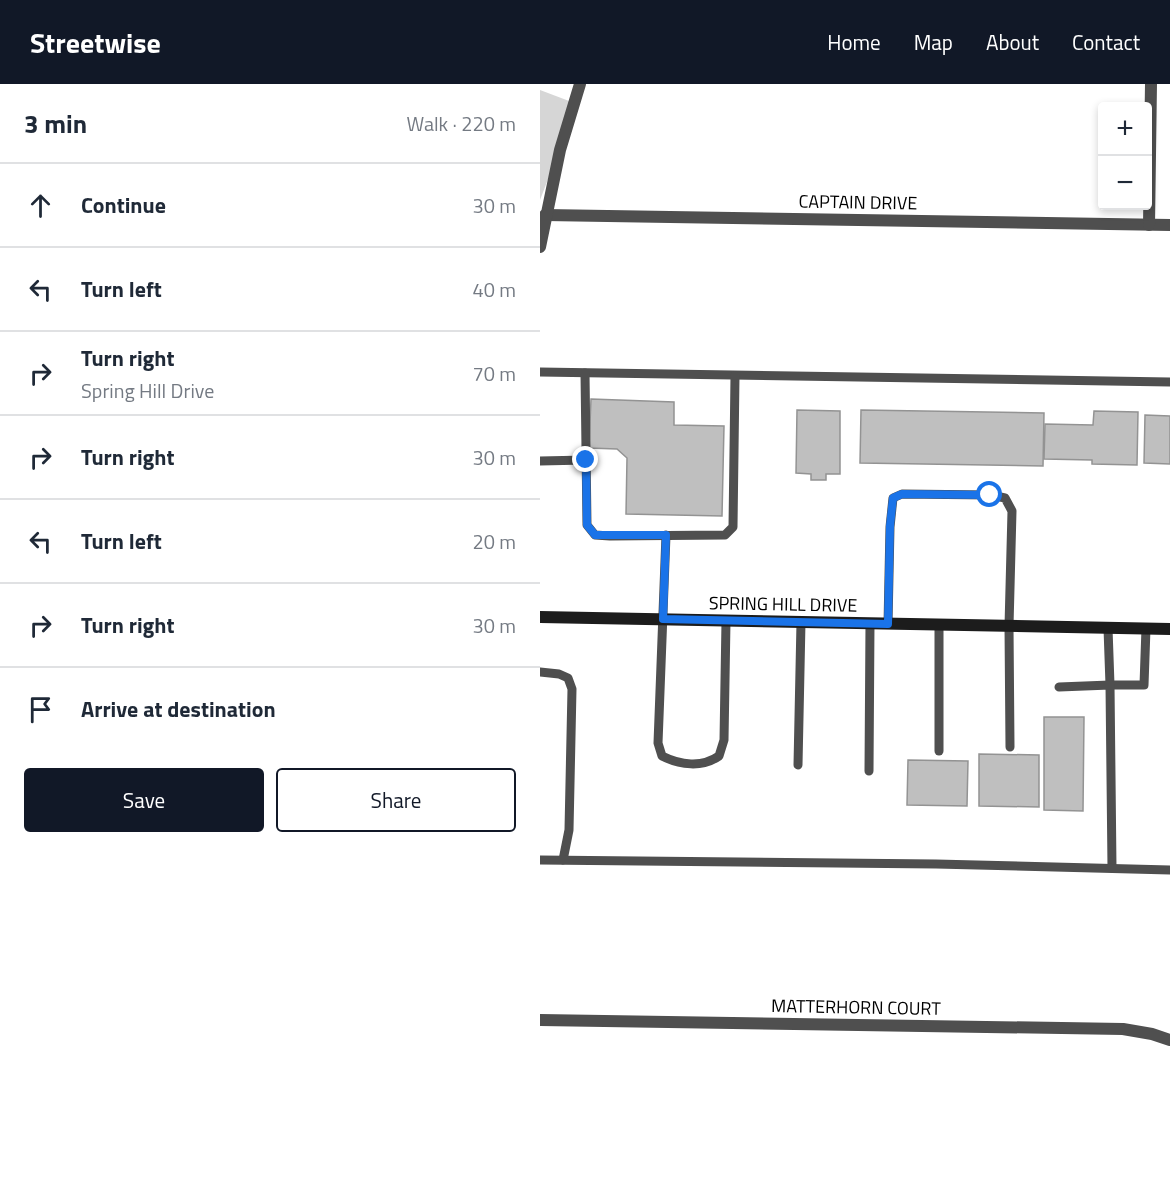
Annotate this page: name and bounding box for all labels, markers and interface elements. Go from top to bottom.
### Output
text: Streetwise [30,21,161,64]
text: Home [827,26,881,58]
text: Map [914,26,953,58]
text: About [986,26,1039,58]
text: Contact [1072,26,1140,58]
map controls [1098,102,1152,210]
button: + [1098,102,1152,156]
text: 3 min [24,104,87,143]
text: Walk · 220 m [407,108,516,139]
button: − [1098,156,1152,210]
street label: CAPTAIN DRIVE [798,187,918,217]
text: Continue [81,188,166,222]
icon: ahead [24,189,57,222]
text: 30 m [472,190,516,221]
text: Turn left [81,272,162,306]
icon: left [24,273,57,306]
text: 40 m [472,274,516,305]
text: Turn right [81,341,175,375]
icon: right [24,357,57,390]
text: 70 m [472,358,516,389]
text: Spring Hill Drive [81,375,214,406]
text: Turn right [81,440,175,474]
icon: right [24,441,57,474]
text: 30 m [472,442,516,473]
route end [572,446,598,472]
route start [976,481,1002,507]
text: Turn left [81,524,162,558]
icon: left [24,525,57,558]
text: 20 m [472,526,516,557]
street label: SPRING HILL DRIVE [709,589,858,619]
text: Turn right [81,608,175,642]
icon: right [24,609,57,642]
text: 30 m [472,610,516,641]
text: Arrive at destination [81,692,276,726]
icon: arrive [24,693,57,726]
button: Save [24,768,264,832]
button: Share [276,768,516,832]
street label: MATTERHORN COURT [771,992,942,1022]

